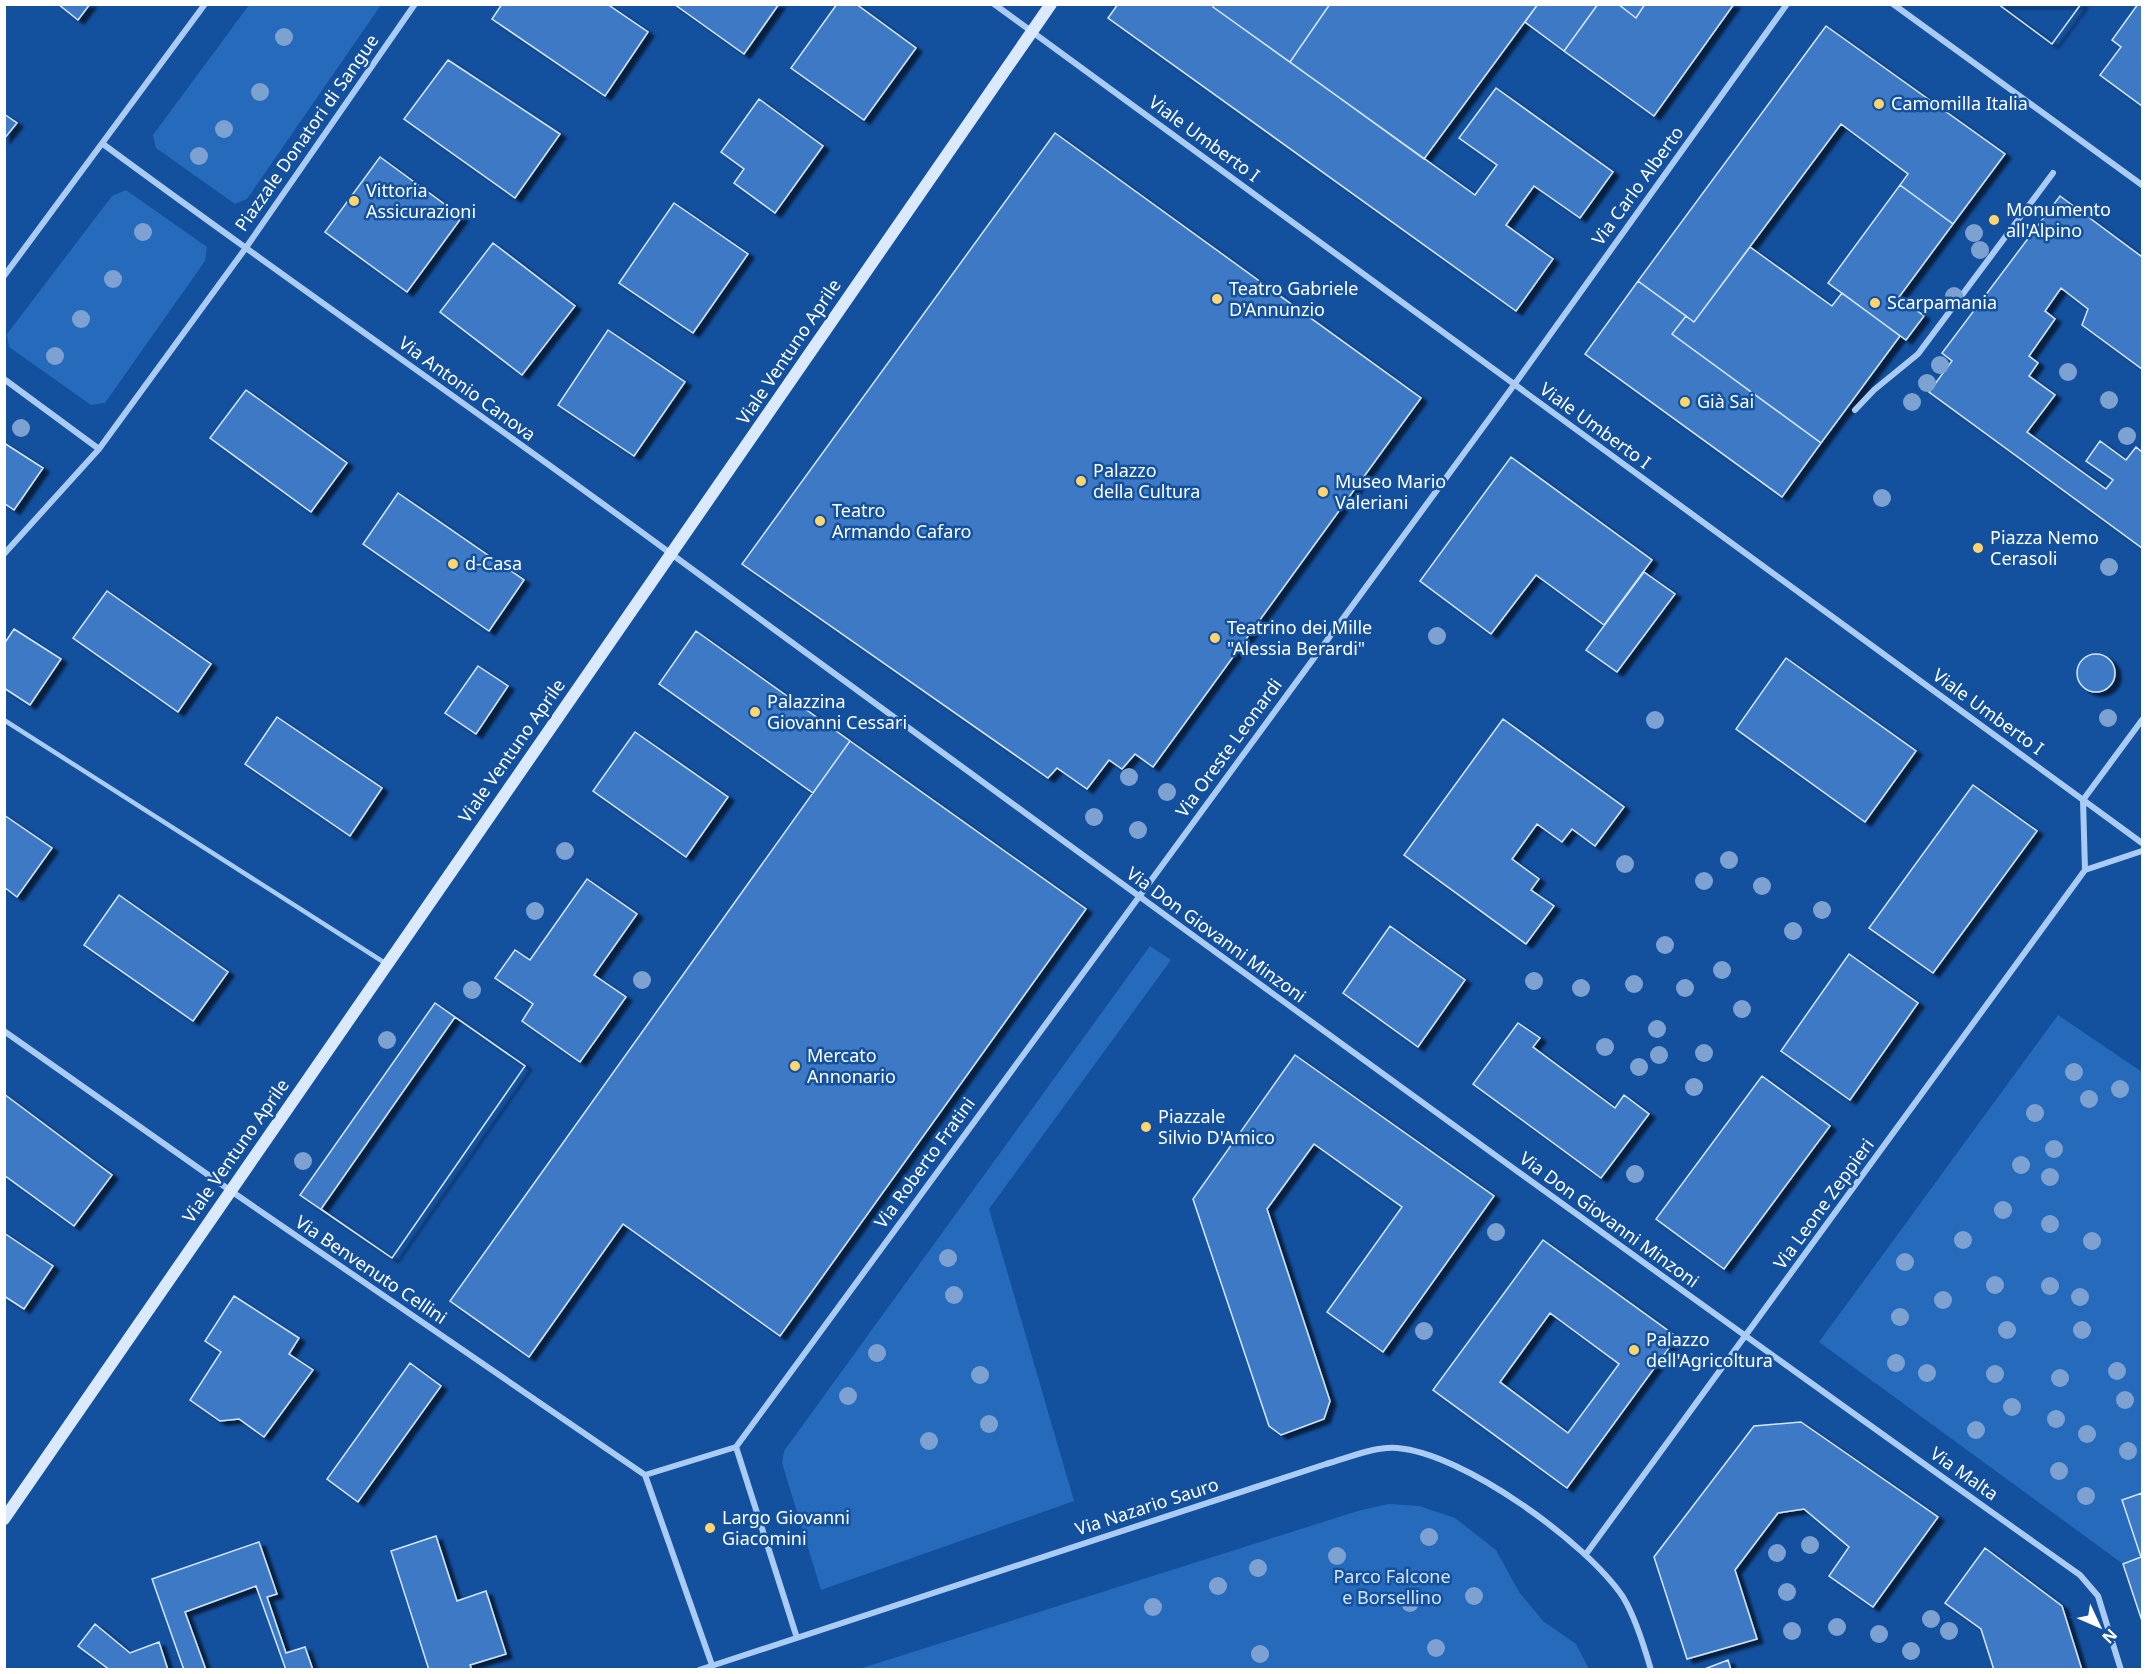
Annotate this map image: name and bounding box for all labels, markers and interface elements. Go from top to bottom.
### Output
street label: Piazzale Donatori di Sangue [229,29,384,236]
street label: Viale Umberto I [1144,90,1265,187]
place label: Camomilla Italia [1891,91,2028,115]
marker: Camomilla Italia [1872,97,1886,111]
street label: Via Carlo Alberto [1586,121,1688,250]
place label: Vittoria Assicurazioni [366,178,476,223]
marker: Vittoria Assicurazioni [347,194,361,208]
place label: Monumento all'Alpino [2006,197,2111,242]
marker: Monumento all'Alpino [1987,213,2001,227]
street label: Viale Ventuno Aprile [731,274,846,429]
place label: Teatro Gabriele D'Annunzio [1229,276,1358,321]
place label: Scarpamania [1887,290,1997,314]
marker: Teatro Gabriele D'Annunzio [1210,292,1224,306]
marker: Scarpamania [1868,296,1882,310]
street label: Via Antonio Canova [394,330,541,446]
street label: Viale Umberto I [1535,377,1656,474]
place label: Già Sai [1697,389,1754,413]
marker: Già Sai [1678,395,1692,409]
place label: Palazzo della Cultura [1093,458,1200,503]
place label: Museo Mario Valeriani [1335,469,1446,514]
marker: Palazzo della Cultura [1074,474,1088,488]
marker: Museo Mario Valeriani [1316,485,1330,499]
place label: Teatro Armando Cafaro [832,498,971,543]
marker: Teatro Armando Cafaro [813,514,827,528]
place label: Piazza Nemo Cerasoli [1990,525,2099,570]
marker: Piazza Nemo Cerasoli [1971,541,1985,555]
place label: d-Casa [465,551,522,575]
marker: d-Casa [446,557,460,571]
place label: Teatrino dei Mille "Alessia Berardi" [1227,615,1372,660]
marker: Teatrino dei Mille "Alessia Berardi" [1208,631,1222,645]
street label: Viale Umberto I [1928,663,2049,760]
street label: Via Oreste Leonardi [1170,673,1287,822]
street label: Viale Ventuno Aprile [452,674,570,827]
place label: Palazzina Giovanni Cessari [767,689,907,734]
marker: Palazzina Giovanni Cessari [748,705,762,719]
street label: Via Don Giovanni Minzoni [1122,861,1311,1007]
place label: Mercato Annonario [807,1043,896,1088]
marker: Mercato Annonario [788,1059,802,1073]
street label: Viale Ventuno Aprile [176,1074,294,1227]
street label: Via Roberto Fratini [868,1092,980,1233]
place label: Piazzale Silvio D'Amico [1158,1104,1275,1149]
marker: Piazzale Silvio D'Amico [1139,1120,1153,1134]
street label: Via Leone Zeppieri [1768,1133,1879,1274]
street label: Via Don Giovanni Minzoni [1515,1146,1704,1292]
street label: Via Benvenuto Cellini [291,1209,452,1329]
place label: Palazzo dell'Agricoltura [1646,1327,1773,1372]
marker: Palazzo dell'Agricoltura [1627,1343,1641,1357]
street label: Via Malta [1926,1441,2003,1505]
street label: Via Nazario Sauro [1072,1472,1221,1541]
place label: Largo Giovanni Giacomini [722,1505,850,1550]
marker: Largo Giovanni Giacomini [703,1521,717,1535]
park label: Parco Falcone e Borsellino [1333,1564,1451,1609]
north arrow [2069,1596,2129,1656]
text: N [2097,1624,2122,1649]

